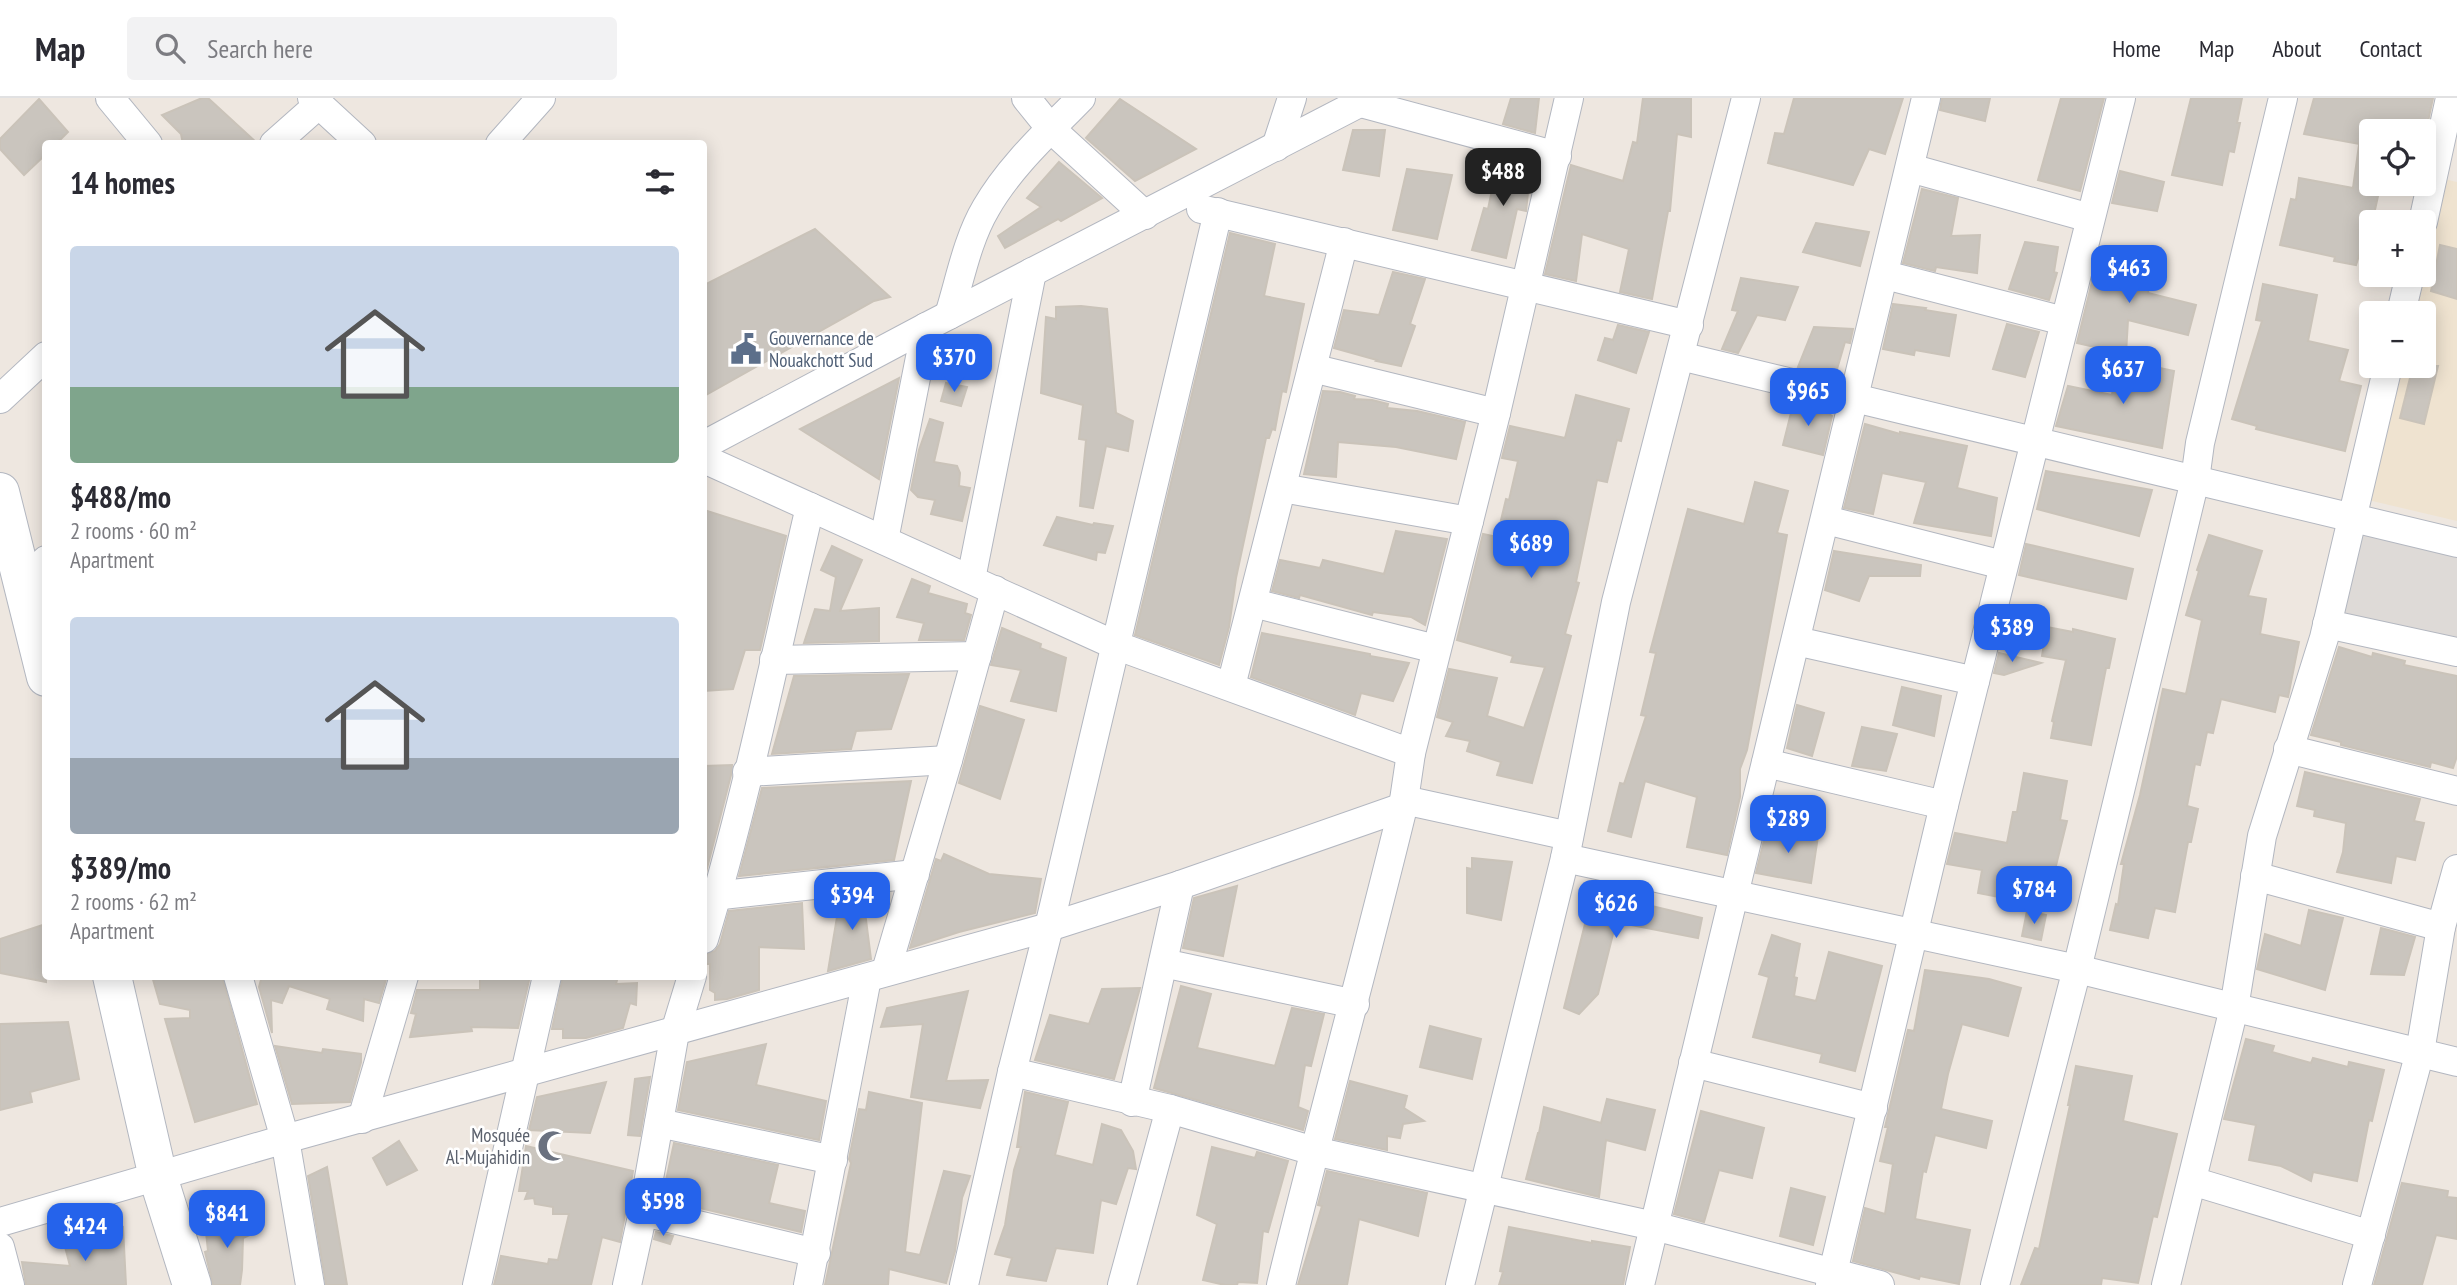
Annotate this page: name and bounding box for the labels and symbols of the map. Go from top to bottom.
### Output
pin: $488 [1462,148,1544,208]
pin: $463 [2088,246,2170,305]
place label: Gouvernance de Nouakchott Sud [769,326,874,372]
public building icon: Gouvernance de Nouakchott Sud [729,332,763,366]
pin: $370 [913,334,995,394]
pin: $637 [2082,346,2164,406]
pin: $965 [1767,368,1849,428]
pin: $689 [1490,520,1572,580]
pin: $389 [1971,604,2053,664]
pin: $289 [1747,796,1829,855]
pin: $784 [1993,866,2075,926]
pin: $394 [811,872,893,932]
pin: $626 [1575,880,1657,940]
place label: Mosquée Al-Mujahidin [446,1123,530,1169]
mosque icon: Mosquée Al-Mujahidin [536,1129,570,1163]
pin: $598 [622,1178,704,1238]
pin: $841 [186,1190,268,1250]
pin: $424 [44,1204,126,1263]

